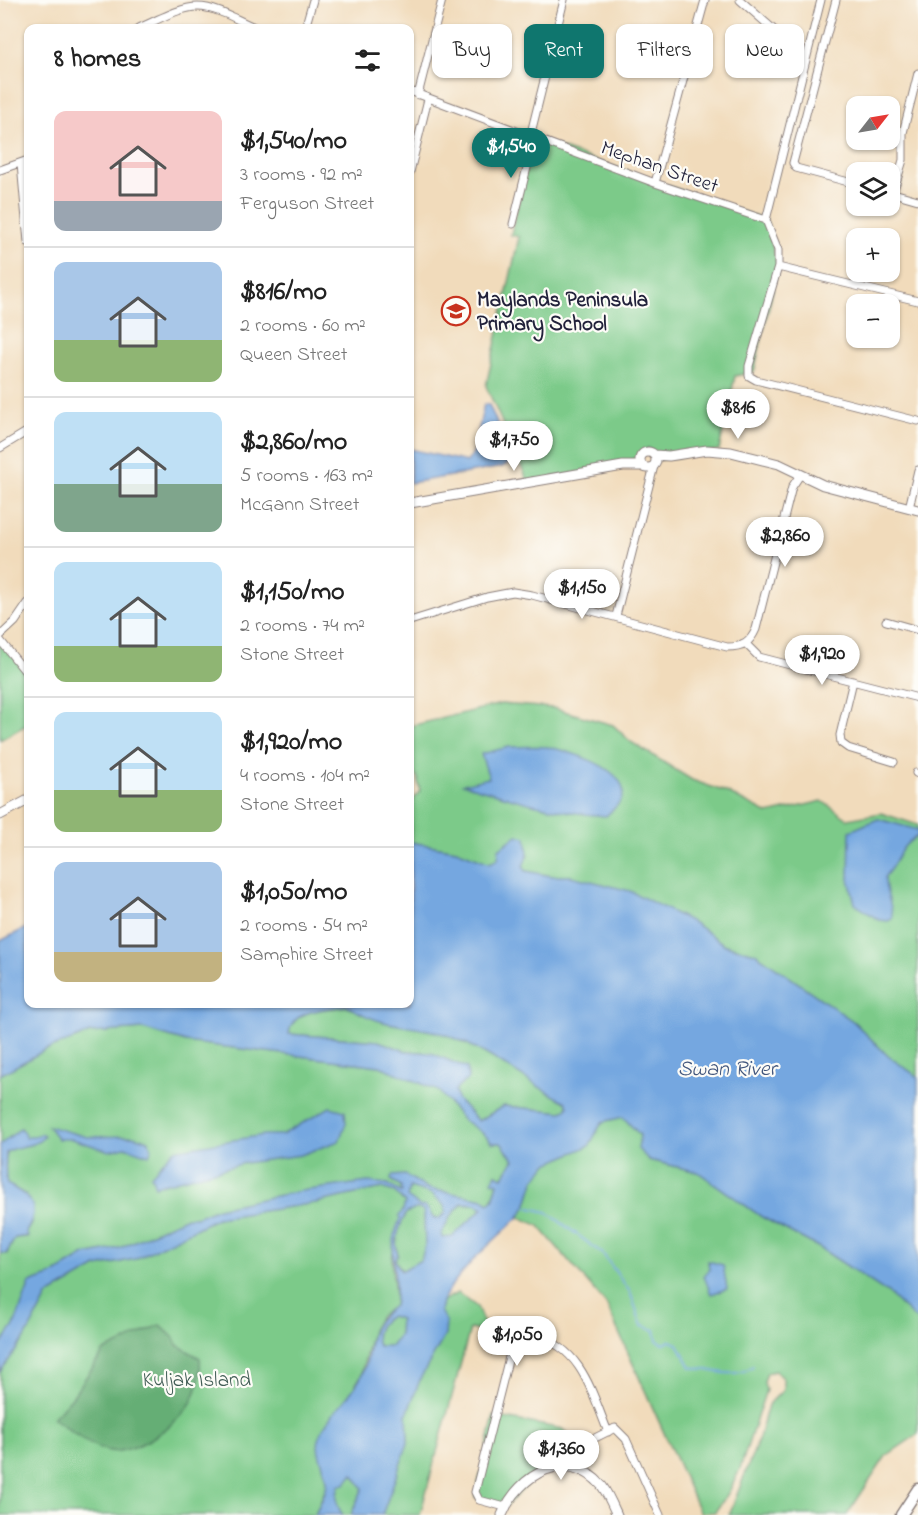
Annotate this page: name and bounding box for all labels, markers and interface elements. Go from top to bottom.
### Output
chip: Buy [432,24,512,78]
chip: Rent [524,24,604,78]
chip: Filters [616,24,713,78]
chip: New [725,24,804,78]
text: 8 homes [54,41,141,79]
icon: filters [351,44,384,77]
north arrow [846,96,900,150]
map controls [846,96,900,348]
text: $1,540/mo [240,123,347,161]
pin: $1,540 [462,128,560,179]
text: $1,540 [486,133,536,162]
street label: Mephan Street [596,134,722,202]
icon: home [102,135,174,207]
text: 3 rooms · 92 m² [240,161,363,190]
button: layers [846,162,900,216]
text: Ferguson Street [240,190,374,219]
button: + [846,228,900,282]
text: $816/mo [240,274,327,312]
icon: home [102,286,174,358]
place label: Maylands Peninsula Primary School [477,286,648,342]
button: − [846,294,900,348]
school or university icon: Maylands Peninsula Primary School [440,295,472,327]
text: 2 rooms · 60 m² [240,312,366,341]
text: Queen Street [240,341,347,370]
pin: $816 [702,389,774,440]
text: $816 [721,394,755,423]
pin: $1,750 [465,421,563,472]
text: $2,860/mo [240,424,347,462]
text: $1,750 [489,426,539,455]
icon: home [102,436,174,508]
text: 5 rooms · 163 m² [240,462,373,491]
text: McGann Street [240,491,359,520]
pin: $2,860 [736,517,834,568]
text: $2,860 [760,522,810,551]
pin: $1,150 [533,569,631,620]
text: $1,150/mo [240,574,345,612]
text: $1,150 [558,574,606,603]
icon: home [102,586,174,658]
text: 2 rooms · 74 m² [240,612,365,641]
pin: $1,920 [773,635,871,686]
text: $1,920 [799,640,845,669]
text: Stone Street [240,641,344,670]
text: $1,920/mo [240,724,342,762]
icon: home [102,736,174,808]
text: 4 rooms · 104 m² [240,762,370,791]
text: Stone Street [240,791,344,820]
text: $1,050/mo [240,874,348,912]
icon: home [102,886,174,958]
text: 2 rooms · 54 m² [240,912,368,941]
text: Samphire Street [240,941,373,970]
water label: Swan River [678,1054,780,1086]
pin: $1,050 [468,1316,566,1367]
text: $1,050 [492,1321,542,1350]
park label: Kuljak Island [143,1366,251,1396]
pin: $1,360 [512,1430,610,1481]
text: $1,360 [537,1435,585,1464]

